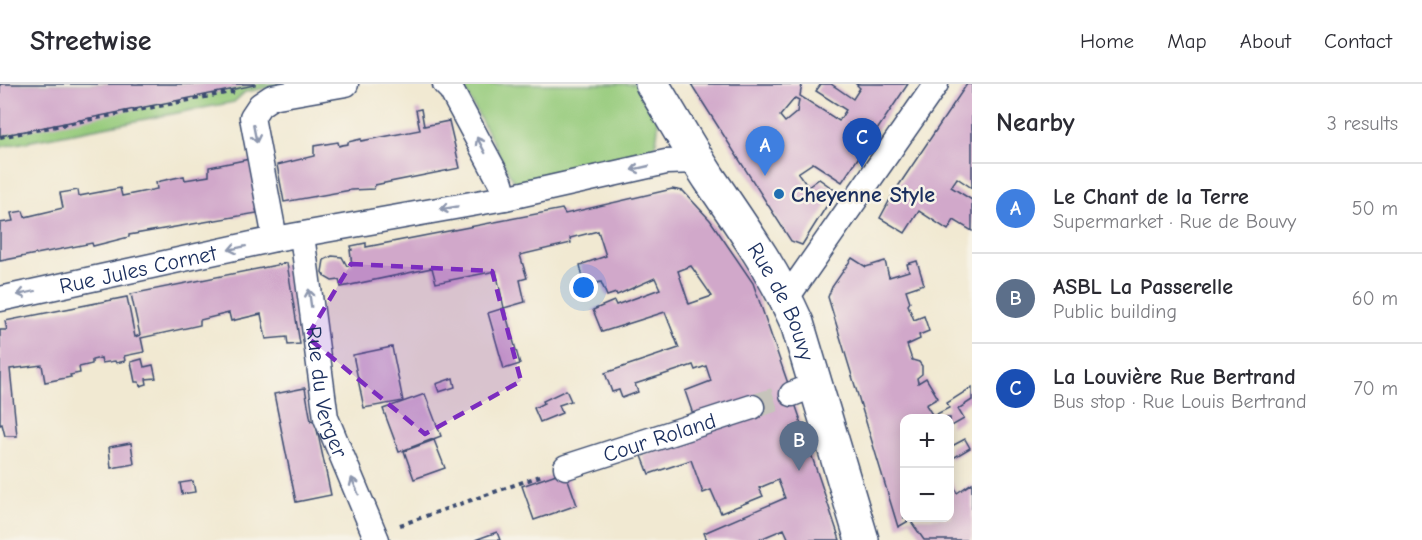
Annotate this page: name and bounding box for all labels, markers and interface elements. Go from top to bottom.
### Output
text: Streetwise [30,25,151,57]
text: Home [1080,29,1134,53]
text: Map [1167,29,1207,53]
text: About [1240,29,1291,53]
text: Contact [1324,29,1392,53]
text: Nearby [996,108,1075,138]
text: 3 results [1327,112,1398,135]
pin: C [842,118,882,168]
one-way arrow [250,124,261,144]
pin: A [746,126,784,176]
one-way arrow [474,137,486,155]
one-way arrow [631,163,650,175]
place label: Cheyenne Style [791,182,935,208]
text: Le Chant de la Terre [1053,184,1249,210]
marker: Cheyenne Style [772,187,786,201]
text: A [1010,197,1021,220]
text: 50 m [1352,197,1398,220]
one-way arrow [440,203,460,214]
text: Supermarket · Rue de Bouvy [1053,210,1296,233]
street label: Rue de Bouvy [742,238,820,364]
street label: Rue Jules Cornet [57,240,220,300]
one-way arrow [228,242,247,254]
your location [569,273,598,302]
text: ASBL La Passerelle [1053,274,1233,300]
text: B [1009,287,1022,310]
text: 60 m [1352,287,1398,310]
one-way arrow [17,288,36,299]
one-way arrow [304,288,315,308]
text: Public building [1053,300,1177,323]
street label: Rue du Verger [300,325,353,462]
text: La Louvière Rue Bertrand [1053,364,1296,390]
text: C [1009,377,1022,400]
text: 70 m [1353,377,1398,400]
text: Bus stop · Rue Louis Bertrand [1053,390,1307,413]
street label: Cour Roland [600,408,719,468]
map controls [900,414,954,522]
button: + [900,414,954,468]
pin: B [780,422,818,471]
button: − [900,468,954,522]
one-way arrow [349,477,360,496]

